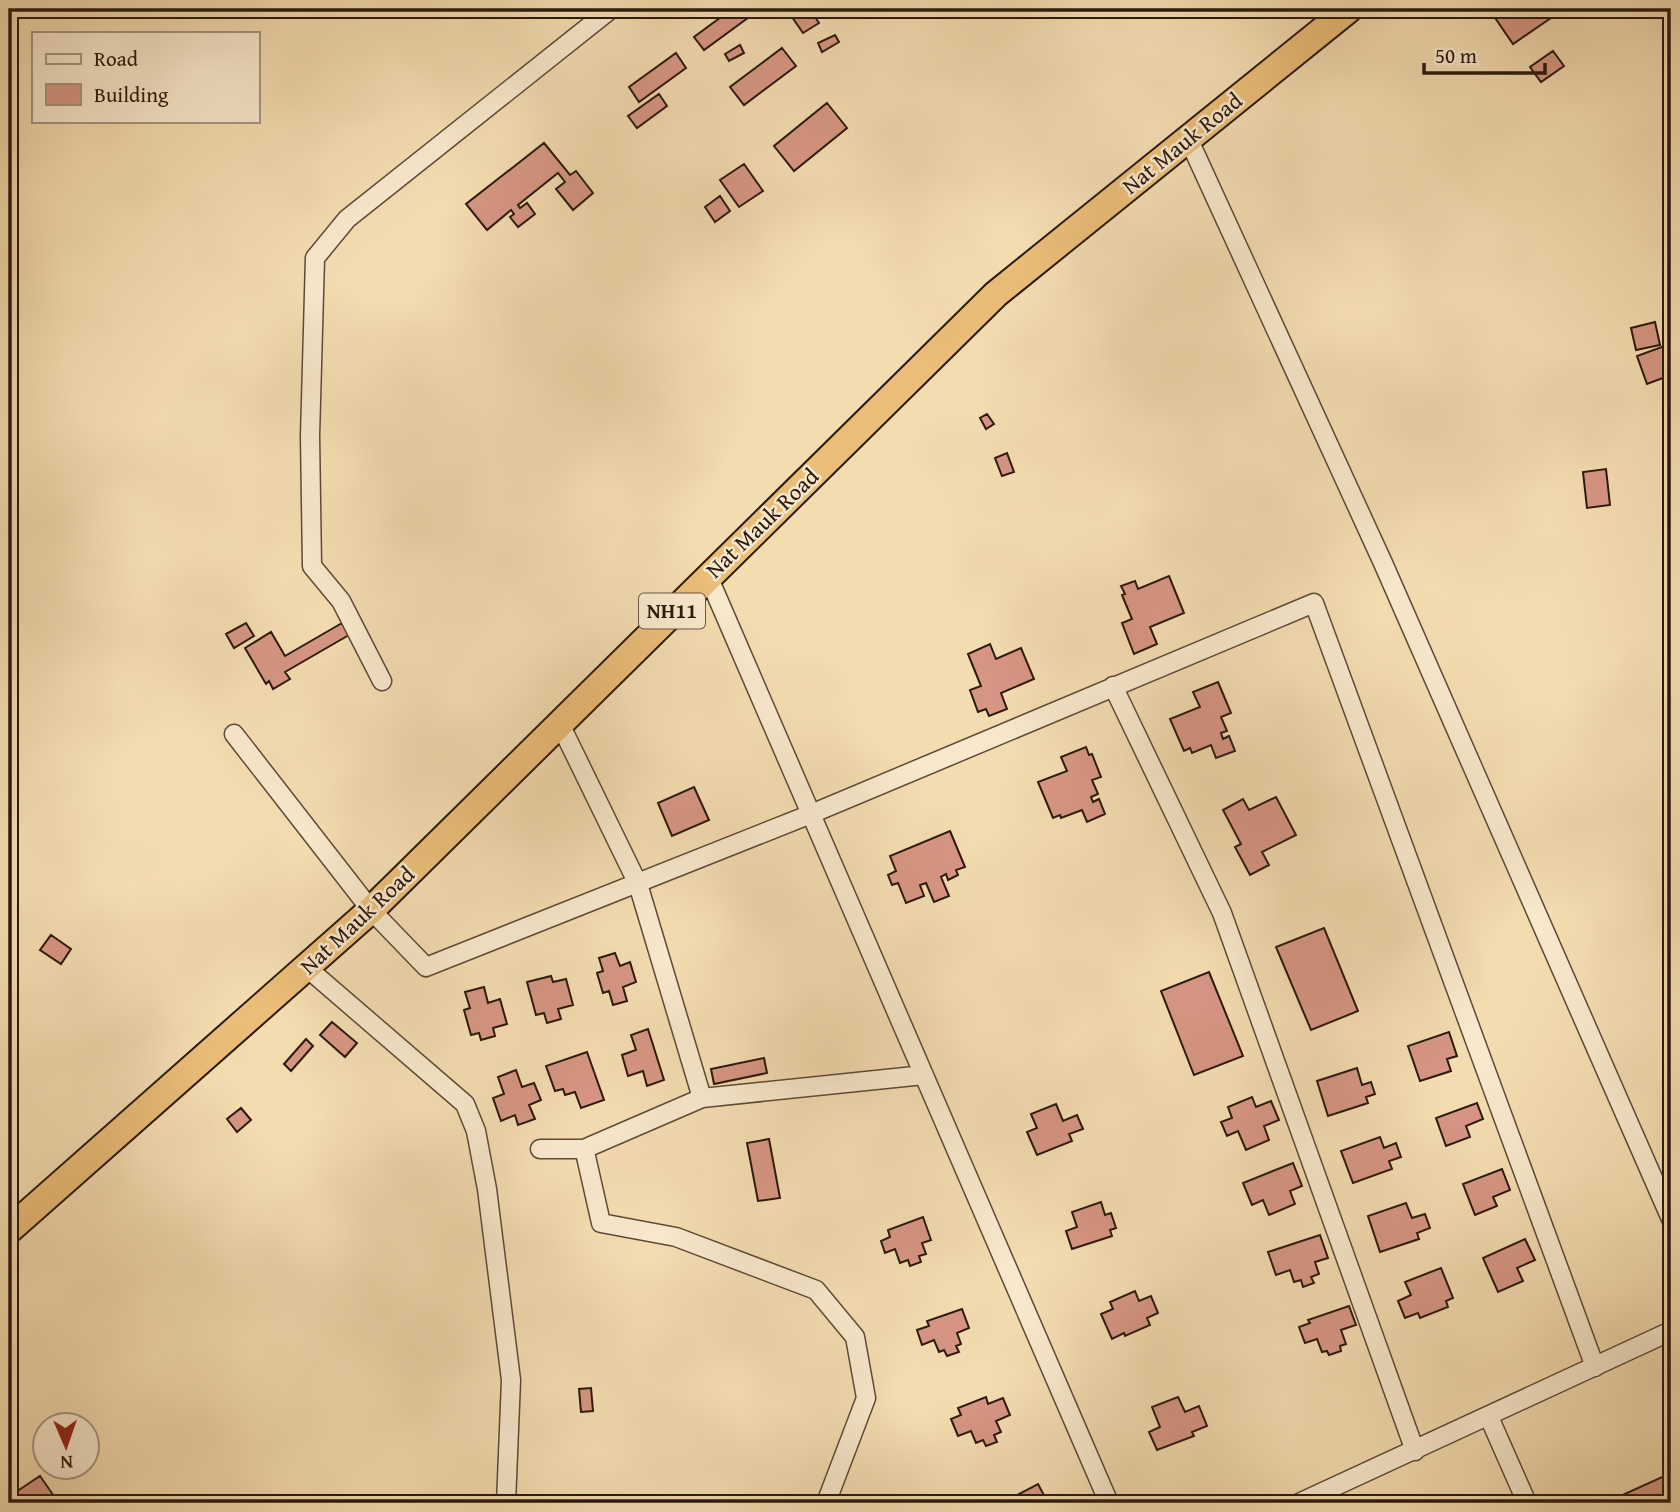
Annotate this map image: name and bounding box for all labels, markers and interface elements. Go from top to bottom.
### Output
legend [32,32,259,122]
scale bar [1424,32,1545,76]
text: 50 m [1435,40,1477,71]
text: Road [94,43,139,74]
text: Building [94,79,169,110]
street label: Nat Mauk Road [1115,83,1249,201]
street label: Nat Mauk Road [698,460,826,585]
road number: NH11 [639,594,705,628]
street label: Nat Mauk Road [292,857,422,982]
north arrow [32,1410,102,1480]
text: N [59,1449,73,1477]

